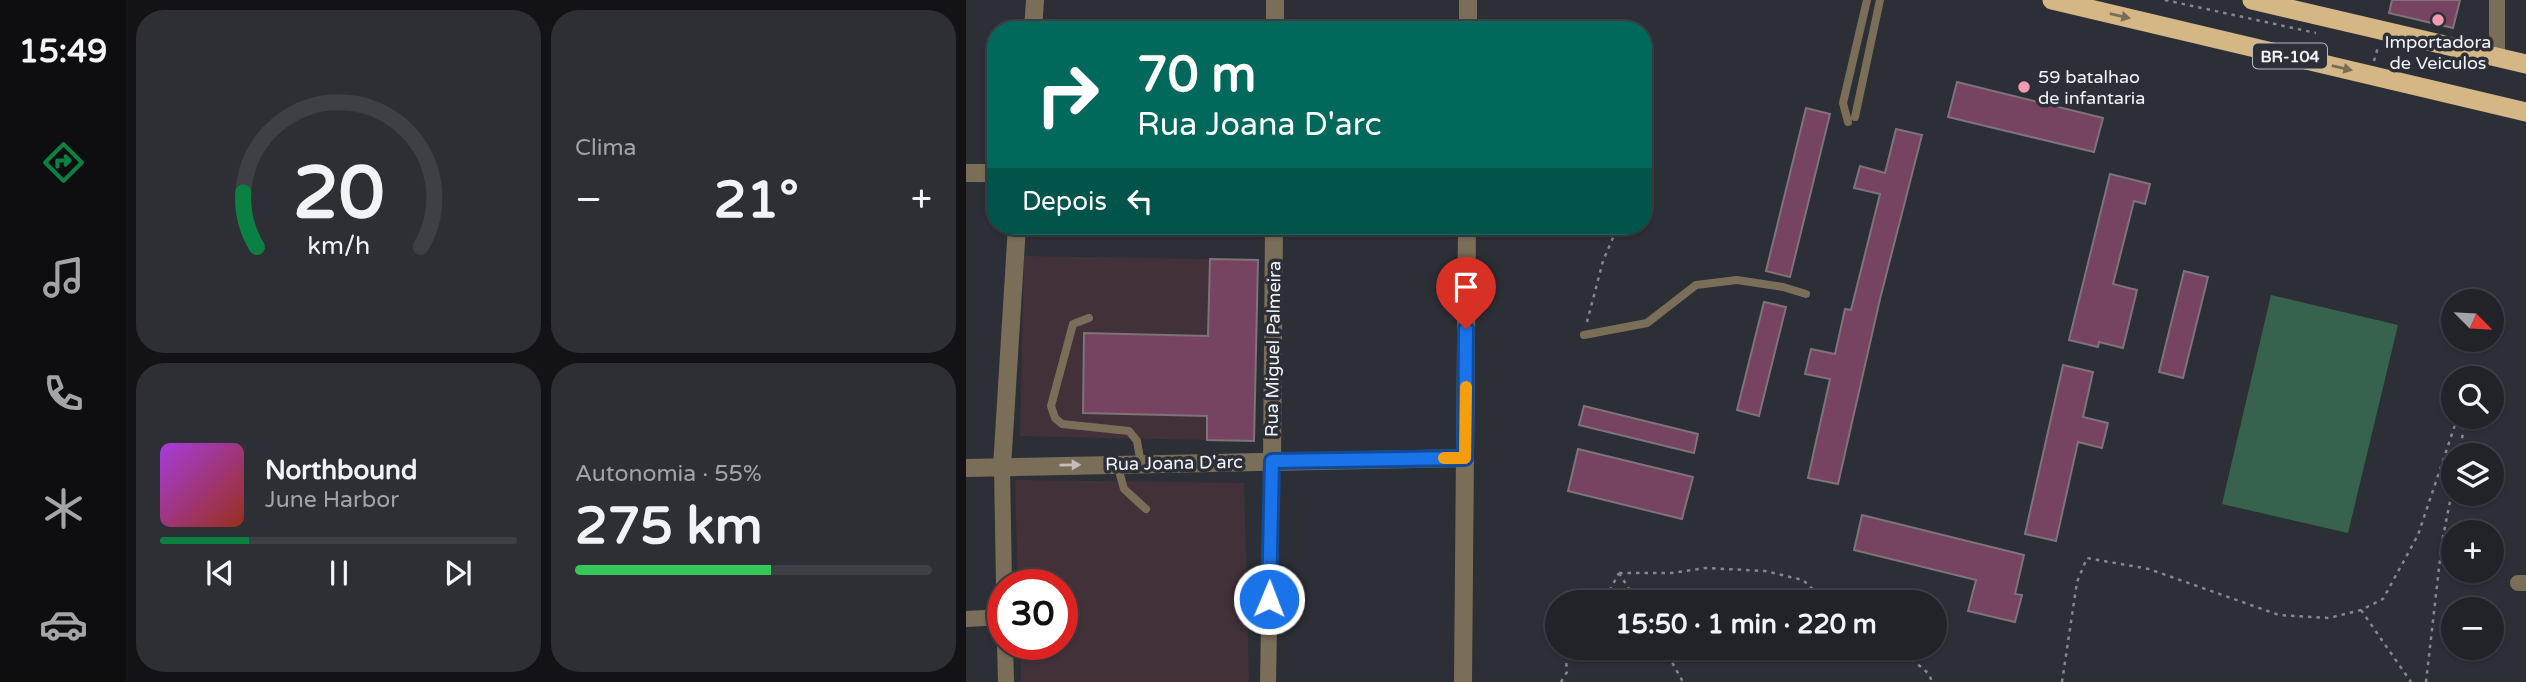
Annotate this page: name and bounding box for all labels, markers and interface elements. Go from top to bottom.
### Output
one-way arrow [2109,11,2131,22]
marker: Importadora de Veiculos [2430,12,2446,28]
place label: Importadora de Veiculos [2385,31,2491,74]
text: 15:49 [19,33,107,71]
road number: BR-104 [2253,44,2327,68]
text: 70 m [1137,46,1256,105]
icon: right [1022,49,1113,140]
one-way arrow [2331,63,2353,74]
place label: 59 batalhao de infantaria [2038,66,2145,109]
marker: 59 batalhao de infantaria [2016,79,2032,95]
text: Rua Joana D'arc [1137,106,1382,144]
text: Clima [575,134,636,162]
icon: directions [39,138,88,187]
text: 20 [293,151,384,239]
text: 21° [714,169,799,232]
text: − [575,177,602,223]
text: + [911,177,932,223]
icon: left [1121,182,1159,220]
text: Depois [1022,186,1107,217]
text: km/h [307,231,370,261]
icon: music [39,253,88,302]
pin [1436,257,1496,329]
street label: Rua Miguel Palmeira [1260,261,1286,437]
icon: arrive [1447,268,1485,306]
north arrow [2441,289,2504,352]
map controls [2441,289,2504,660]
button: search [2441,366,2504,429]
icon: phone [39,369,88,418]
button: layers [2441,443,2504,506]
street label: Rua Joana D'arc [1105,451,1243,475]
text: Northbound [265,455,417,486]
text: Autonomia · 55% [575,460,762,488]
one-way arrow [1059,460,1081,471]
icon: climate [39,484,88,533]
text: June Harbor [265,486,399,514]
text: 275 km [575,495,763,558]
button: + [2441,520,2504,583]
icon: previous [201,554,239,592]
icon: pause [320,554,358,592]
icon: next [439,554,477,592]
position arrow [1232,562,1306,636]
speed limit sign: 30 [987,569,1078,660]
button: − [2441,597,2504,660]
icon: car [39,600,88,649]
text: 15:50 · 1 min · 220 m [1615,609,1877,640]

